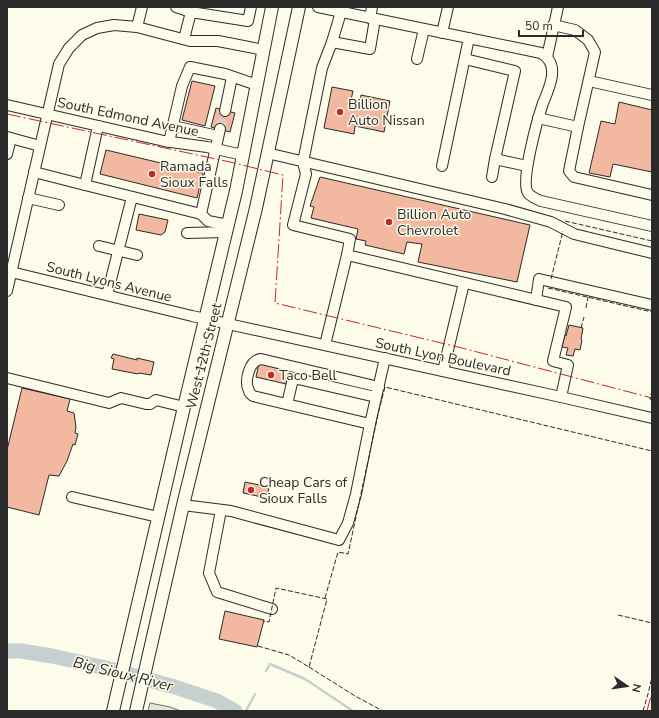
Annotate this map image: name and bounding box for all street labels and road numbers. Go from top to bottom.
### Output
street label: South Edmond Avenue [56,93,200,141]
street label: South Lyons Avenue [44,257,174,307]
street label: West 12th Street [182,301,226,411]
street label: South Lyon Boulevard [373,333,513,381]

